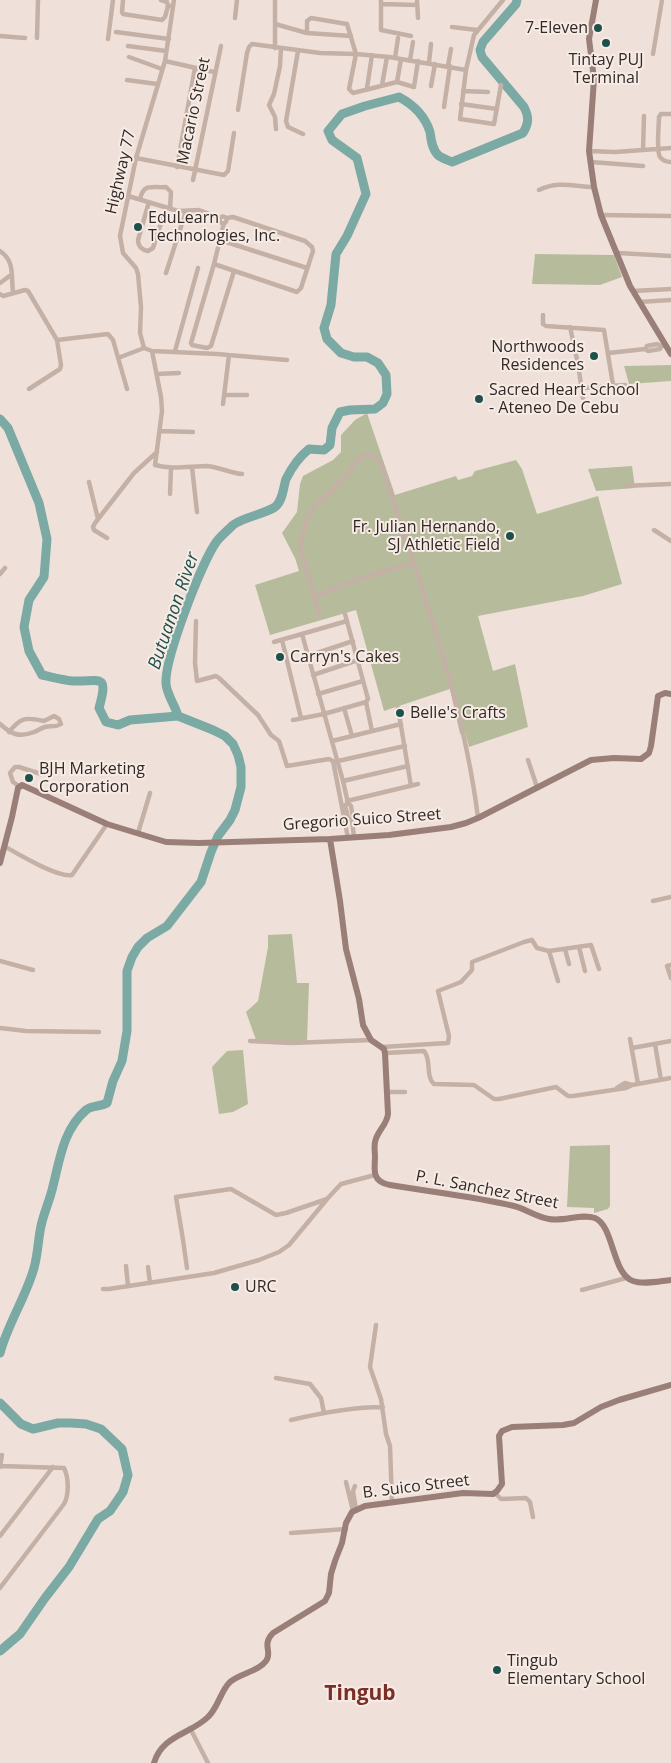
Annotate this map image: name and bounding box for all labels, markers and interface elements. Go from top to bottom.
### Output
place label: 7-Eleven [525,18,588,38]
marker: 7-Eleven [592,22,604,34]
marker: Tintay PUJ Terminal [600,37,612,49]
place label: Tintay PUJ Terminal [568,50,644,88]
street label: Macario Street [173,56,215,166]
street label: Highway 77 [102,128,140,216]
place label: EduLearn Technologies, Inc. [148,208,280,246]
marker: EduLearn Technologies, Inc. [132,221,144,233]
place label: Northwoods Residences [491,337,584,375]
marker: Northwoods Residences [588,350,600,362]
place label: Sacred Heart School - Ateneo De Cebu [489,380,639,418]
marker: Sacred Heart School - Ateneo De Cebu [473,393,485,405]
place label: Fr. Julian Hernando, SJ Athletic Field [352,517,500,555]
marker: Fr. Julian Hernando, SJ Athletic Field [504,530,516,542]
water label: Butuanon River [144,550,204,672]
place label: Carryn's Cakes [290,647,399,667]
marker: Carryn's Cakes [274,651,286,663]
place label: Belle's Crafts [410,703,506,723]
marker: Belle's Crafts [394,707,406,719]
place label: BJH Marketing Corporation [39,759,145,797]
marker: BJH Marketing Corporation [23,772,35,784]
street label: Gregorio Suico Street [282,805,442,835]
street label: P. L. Sanchez Street [414,1167,560,1213]
place label: URC [245,1277,277,1297]
marker: URC [229,1281,241,1293]
street label: B. Suico Street [362,1471,470,1503]
place label: Tingub Elementary School [507,1651,645,1689]
marker: Tingub Elementary School [491,1664,503,1676]
district label: Tingub [324,1681,396,1707]

